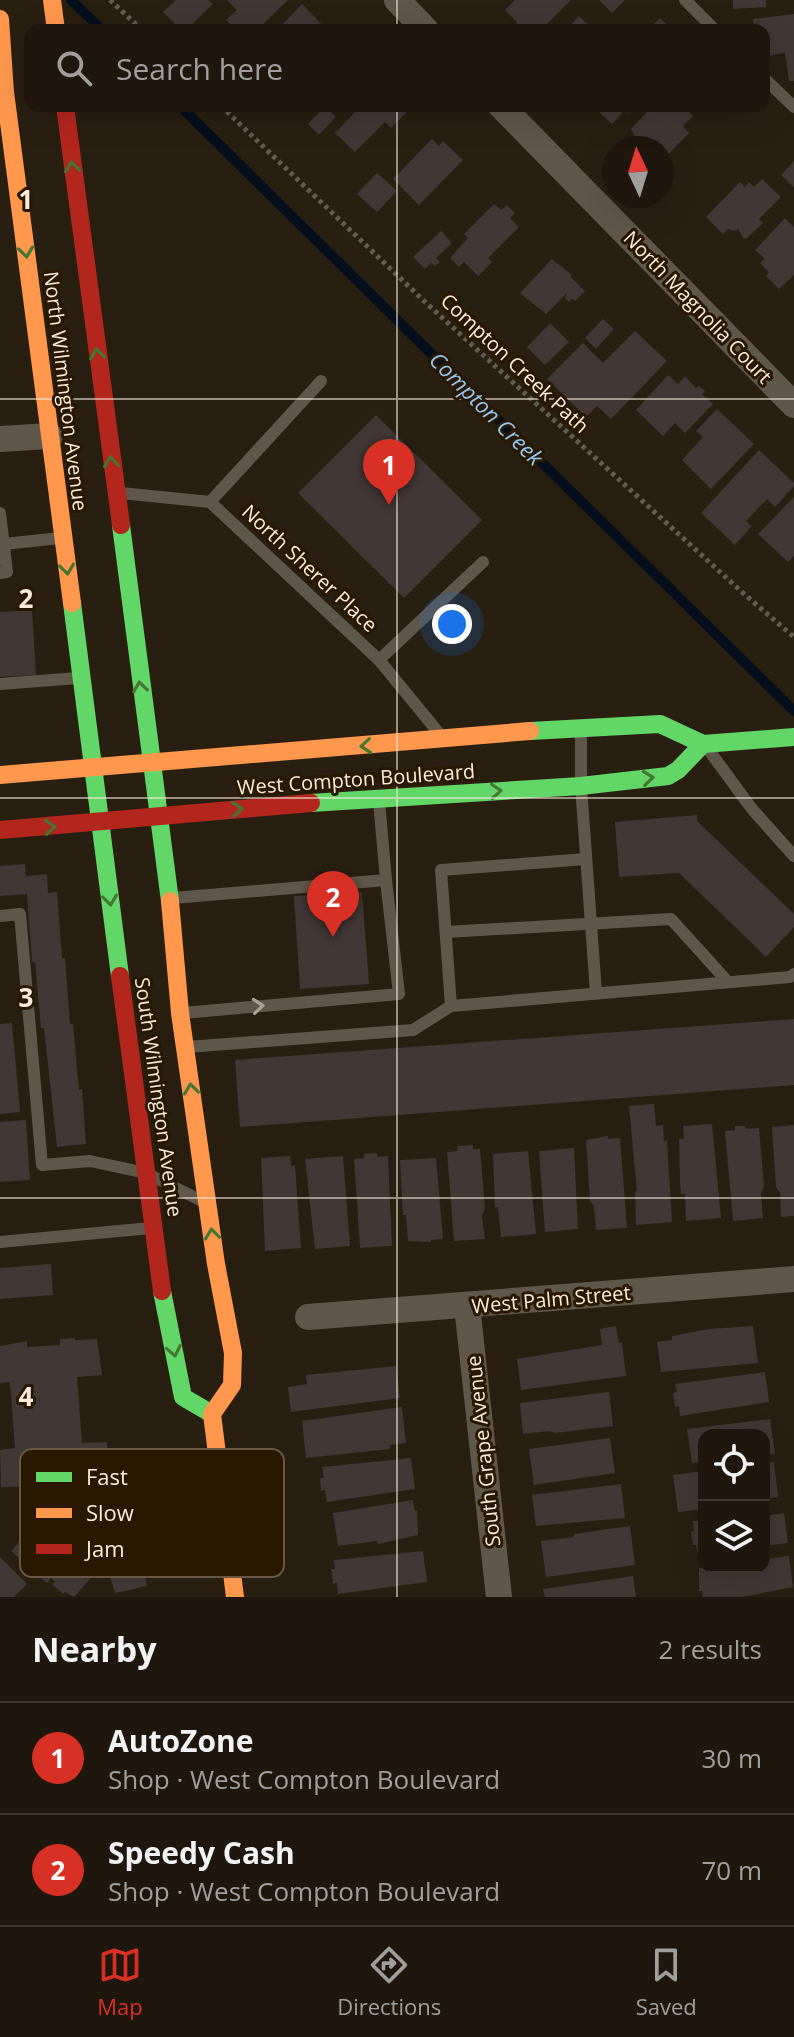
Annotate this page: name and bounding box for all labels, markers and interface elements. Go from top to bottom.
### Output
search box [24,24,770,112]
icon: search [52,46,96,90]
text: Search here [116,48,283,89]
north arrow [602,136,674,208]
one-way arrow [64,160,81,174]
text: 1 [19,181,33,217]
street label: North Magnolia Court [618,225,778,389]
one-way arrow [17,245,34,259]
street label: North Wilmington Avenue [38,270,94,512]
street label: Compton Creek Path [436,288,594,438]
water label: Compton Creek [425,346,549,470]
one-way arrow [89,347,106,361]
pin: 1 [363,439,415,505]
one-way arrow [102,455,119,468]
street label: North Sherer Place [236,498,384,638]
one-way arrow [58,562,75,575]
text: 2 [19,580,34,616]
your location [432,604,472,644]
one-way arrow [132,680,149,694]
one-way arrow [359,737,372,754]
street label: West Compton Boulevard [236,757,476,801]
one-way arrow [642,770,655,787]
one-way arrow [490,783,503,800]
one-way arrow [231,801,244,818]
one-way arrow [44,819,57,836]
pin: 2 [307,871,359,937]
one-way arrow [102,894,119,907]
street label: South Wilmington Avenue [129,976,189,1218]
text: 3 [19,979,33,1015]
one-way arrow [252,998,265,1015]
one-way arrow [183,1082,200,1096]
one-way arrow [204,1227,221,1241]
street label: West Palm Street [470,1279,632,1319]
one-way arrow [164,1344,181,1357]
street label: South Grape Avenue [460,1354,506,1548]
text: 4 [19,1378,34,1414]
map controls [698,1429,770,1573]
button: locate [698,1429,770,1501]
legend [20,1449,284,1577]
text: Fast [86,1461,128,1491]
text: Slow [86,1497,134,1527]
button: layers [698,1501,770,1573]
text: Jam [84,1533,125,1563]
text: Nearby [32,1626,157,1672]
text: 2 results [659,1631,762,1667]
text: AutoZone [108,1720,253,1761]
text: 1 [51,1740,65,1776]
text: 30 m [701,1740,762,1776]
text: Shop · West Compton Boulevard [108,1761,500,1797]
text: Speedy Cash [108,1832,295,1873]
text: 2 [51,1852,65,1888]
text: 70 m [701,1852,762,1888]
text: Shop · West Compton Boulevard [108,1873,500,1909]
tab: Map [97,1943,143,2021]
tab: Directions [337,1943,441,2021]
tab: Saved [636,1943,697,2021]

